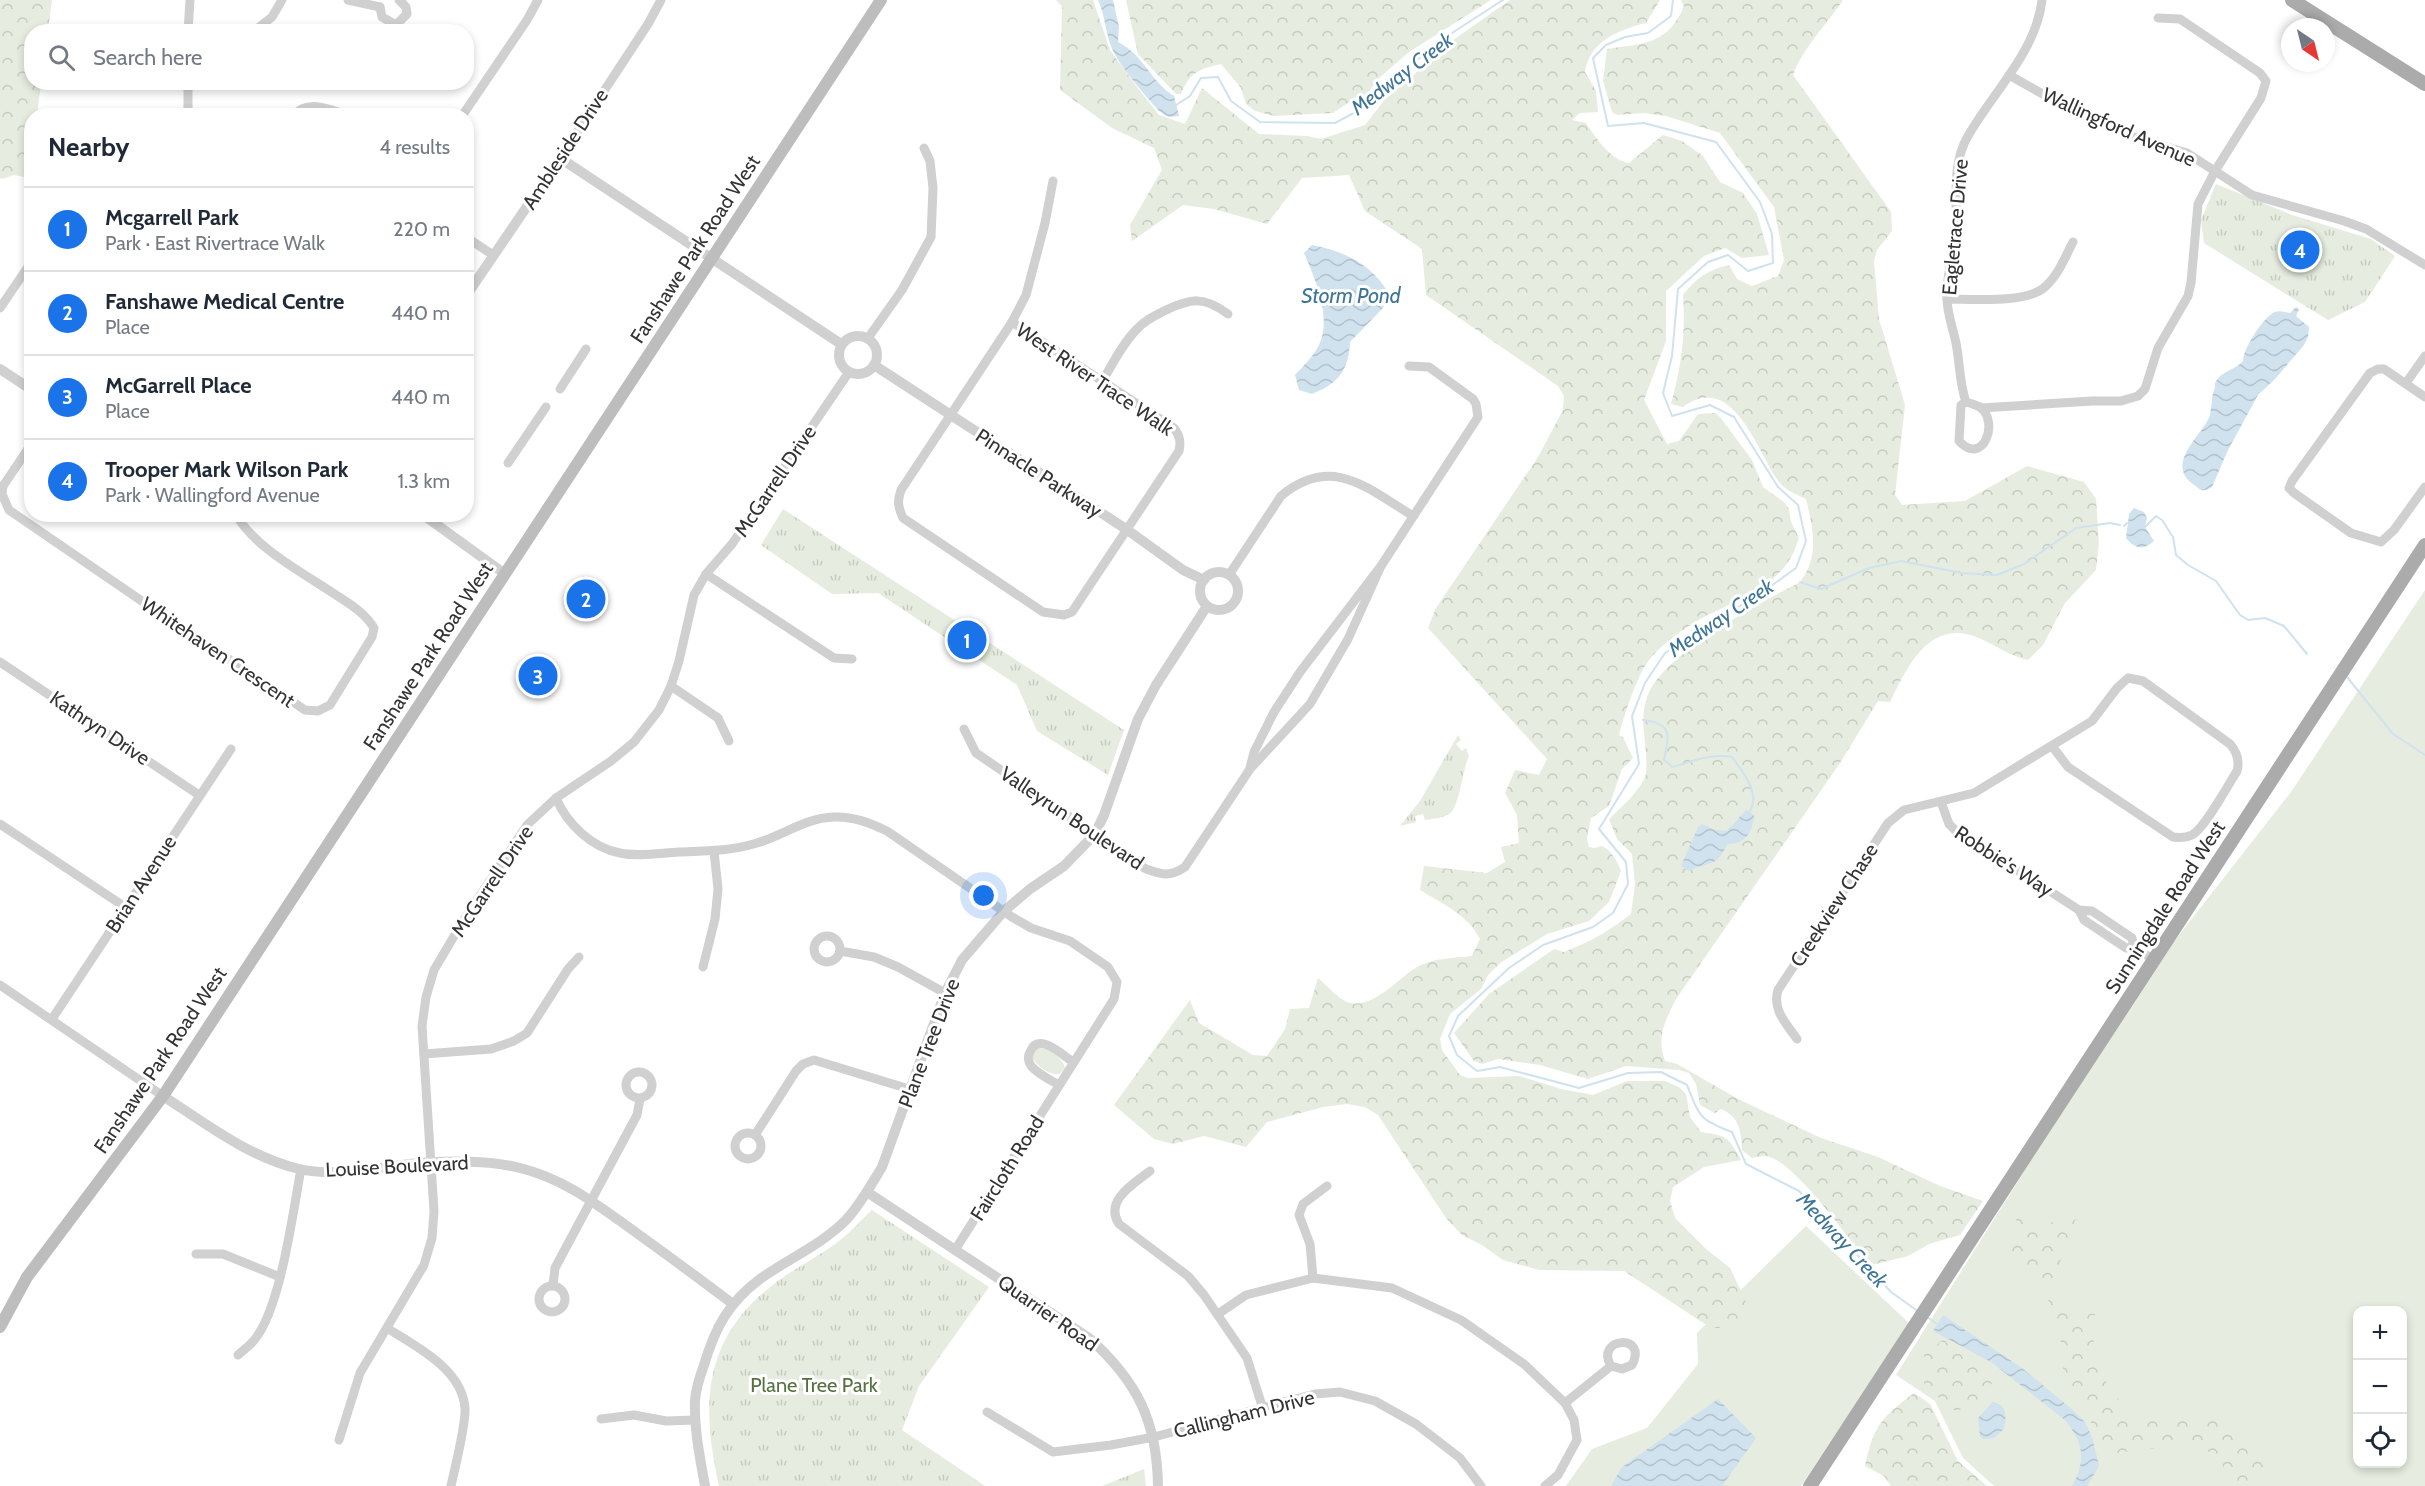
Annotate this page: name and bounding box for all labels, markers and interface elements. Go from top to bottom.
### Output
north arrow [2281,18,2335,72]
search box [24,24,474,90]
water label: Medway Creek [1345,26,1458,121]
icon: search [45,41,78,74]
text: Search here [93,44,202,71]
street label: Wallingford Avenue [2039,82,2199,172]
street label: Ambleside Drive [517,84,613,214]
text: Nearby [48,131,129,163]
text: 4 results [379,135,450,159]
street label: Fanshawe Park Road West [625,150,765,348]
street label: Eagletrace Drive [1937,158,1973,296]
text: Mcgarrell Park [105,204,239,231]
text: 1 [64,217,71,241]
text: 220 m [393,217,450,241]
pin: 4 [2280,228,2320,272]
text: Park · East Rivertrace Walk [105,231,325,255]
water label: Storm Pond [1301,283,1402,308]
text: Fanshawe Medical Centre [105,288,344,315]
text: 2 [62,301,73,325]
text: 440 m [391,301,450,325]
text: Place [105,315,150,339]
street label: West River Trace Walk [1012,317,1178,441]
text: McGarrell Place [105,372,252,399]
text: 3 [62,385,73,409]
text: 440 m [391,385,450,409]
text: Place [105,399,150,423]
street label: McGarrell Drive [729,421,821,541]
street label: Pinnacle Parkway [971,423,1107,523]
text: Trooper Mark Wilson Park [105,456,348,483]
text: 4 [61,469,74,493]
text: 1.3 km [398,469,450,493]
text: Park · Wallingford Avenue [105,483,320,507]
street label: Fanshawe Park Road West [358,557,498,755]
water label: Medway Creek [1663,573,1779,662]
pin: 2 [566,576,606,622]
street label: Whitehaven Crescent [137,592,300,712]
pin: 1 [948,618,986,662]
pin: 3 [518,654,558,698]
street label: Kathryn Drive [46,686,154,770]
street label: Valleyrun Boulevard [996,761,1148,875]
street label: Sunningdale Road West [2100,816,2230,998]
street label: Robbie's Way [1950,820,2058,902]
street label: McGarrell Drive [446,821,538,941]
street label: Brian Avenue [101,831,181,937]
street label: Creekview Chase [1785,839,1883,971]
your location [969,881,998,910]
street label: Fanshawe Park Road West [89,962,231,1158]
street label: Plane Tree Drive [893,975,965,1111]
street label: Faircloth Road [965,1111,1049,1225]
street label: Louise Boulevard [325,1150,469,1182]
water label: Medway Creek [1791,1186,1894,1293]
street label: Quarrier Road [993,1270,1103,1356]
map controls [2353,1306,2407,1468]
button: + [2353,1306,2407,1360]
button: − [2353,1360,2407,1414]
park label: Plane Tree Park [750,1373,878,1397]
street label: Callingham Drive [1171,1385,1317,1443]
button: locate [2353,1414,2407,1468]

